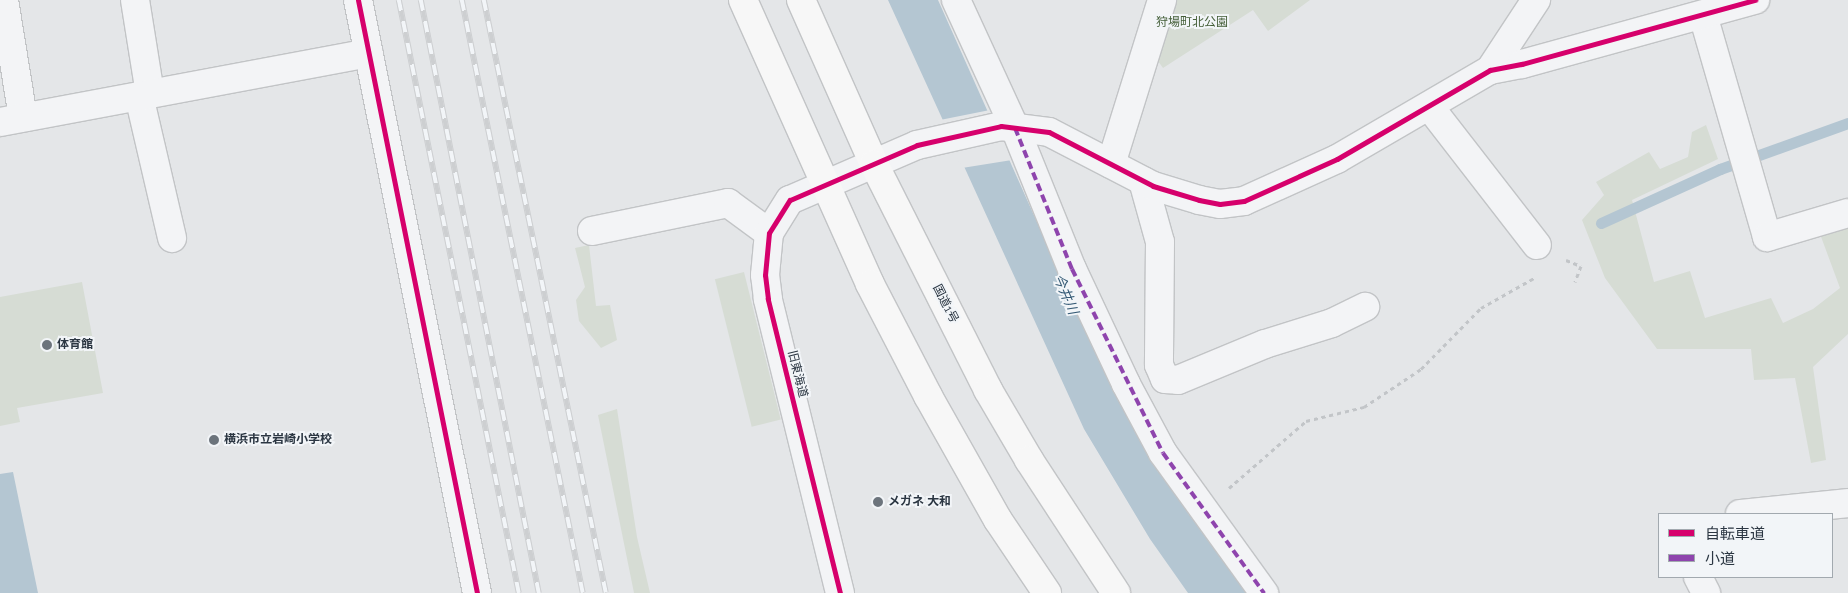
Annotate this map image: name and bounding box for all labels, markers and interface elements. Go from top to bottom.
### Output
park label: 狩場町北公園 [1156,16,1228,30]
water label: 今井川 [1050,271,1082,317]
street label: 国道1号 [929,282,961,326]
place label: 体育館 [57,338,93,352]
marker: 体育館 [41,339,53,351]
street label: 旧東海道 [784,349,810,399]
place label: 横浜市立岩崎小学校 [224,433,332,447]
marker: 横浜市立岩崎小学校 [208,434,220,446]
place label: メガネ 大和 [888,495,951,509]
marker: メガネ 大和 [872,496,884,508]
legend [1658,513,1833,578]
text: 自転車道 [1705,525,1765,543]
text: 小道 [1705,550,1735,568]

